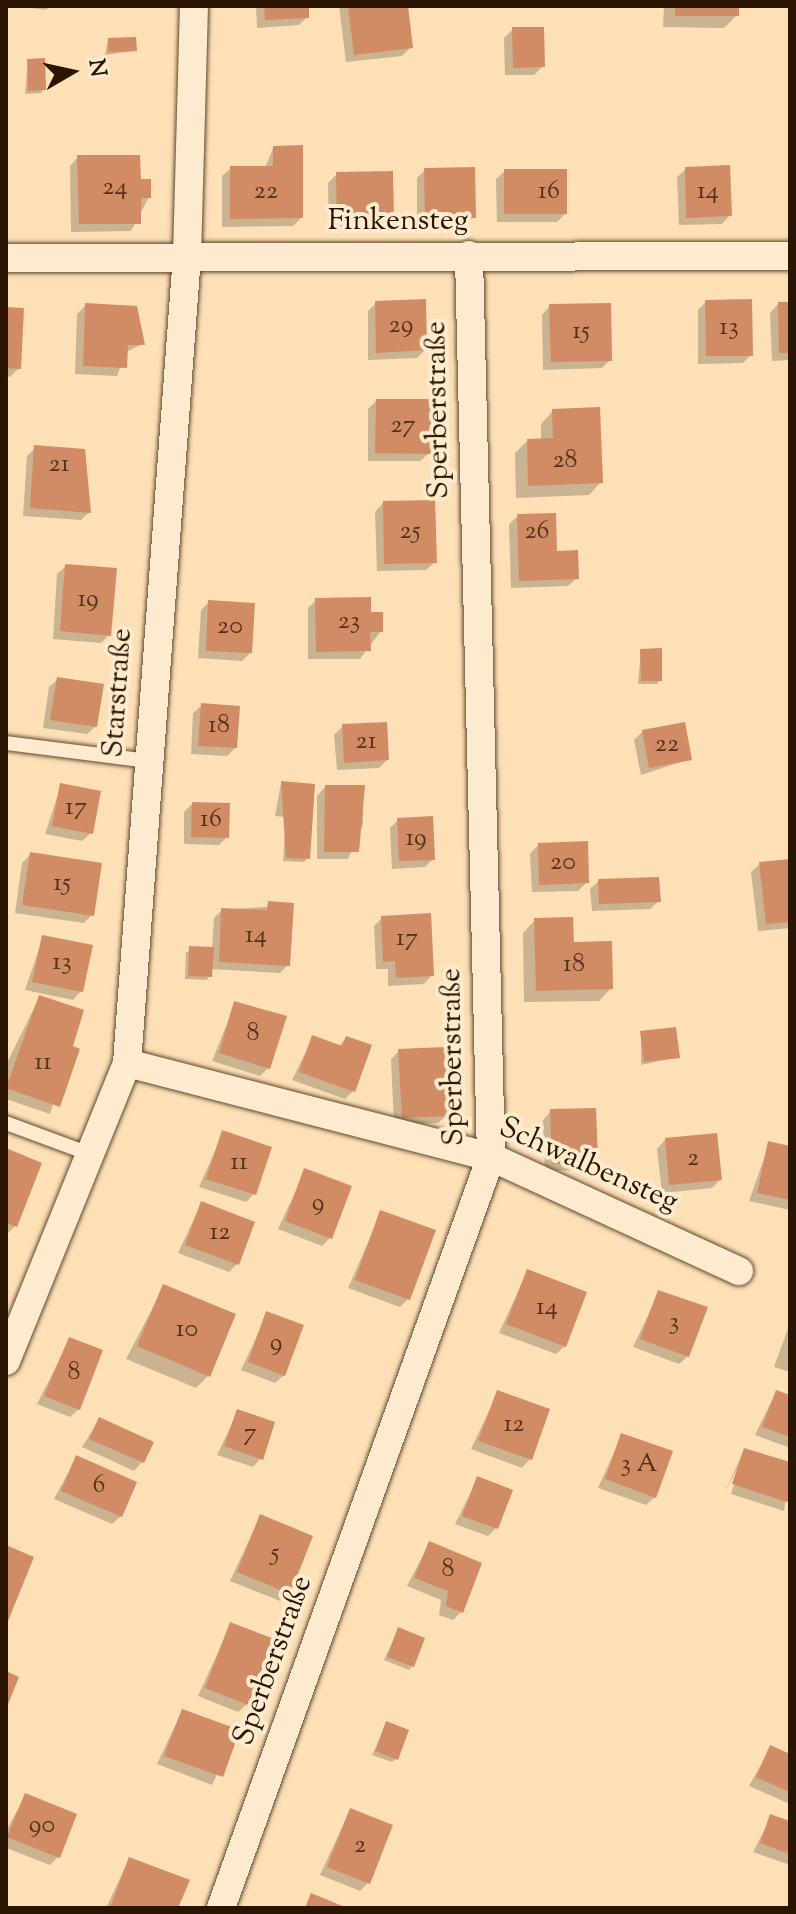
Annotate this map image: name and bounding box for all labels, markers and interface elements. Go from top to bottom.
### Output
north arrow [32,32,112,112]
text: N [79,57,113,79]
house number: 24 [102,172,128,204]
house number: 22 [254,176,278,208]
house number: 16 [538,176,560,208]
house number: 14 [697,176,719,208]
street label: Finkensteg [328,204,468,240]
house number: 29 [389,310,413,342]
house number: 13 [719,312,739,344]
house number: 15 [572,316,590,348]
street label: Sperberstraße [419,321,459,499]
house number: 27 [390,410,416,442]
house number: 28 [552,445,578,477]
house number: 21 [48,449,70,481]
house number: 25 [399,516,421,548]
house number: 26 [524,516,550,548]
house number: 19 [77,584,99,616]
house number: 23 [338,606,360,638]
house number: 20 [217,611,243,643]
street label: Starstraße [97,627,141,759]
house number: 18 [208,710,230,742]
house number: 21 [355,726,377,758]
house number: 22 [655,729,679,761]
house number: 17 [65,792,87,824]
house number: 16 [200,804,222,836]
house number: 19 [405,823,427,855]
house number: 20 [550,847,576,879]
house number: 15 [53,868,71,900]
house number: 14 [245,920,267,952]
house number: 17 [396,923,418,955]
house number: 13 [52,947,72,979]
house number: 18 [563,949,585,981]
street label: Sperberstraße [434,968,474,1146]
house number: 8 [247,1018,259,1050]
house number: 11 [34,1047,52,1079]
street label: Schwalbensteg [493,1110,683,1222]
house number: 2 [687,1143,699,1175]
house number: 11 [230,1147,248,1179]
house number: 9 [312,1188,324,1220]
house number: 12 [209,1217,231,1249]
house number: 14 [536,1292,558,1324]
house number: 3 [669,1307,679,1339]
house number: 10 [176,1314,198,1346]
house number: 9 [270,1328,282,1360]
house number: 8 [68,1357,80,1389]
house number: 12 [503,1409,525,1441]
house number: 7 [243,1418,257,1450]
house number: 3 A [620,1449,658,1481]
house number: 6 [93,1470,105,1502]
house number: 5 [271,1538,279,1570]
house number: 8 [442,1554,454,1586]
street label: Sperberstraße [227,1571,321,1751]
house number: 90 [29,1810,55,1842]
house number: 2 [354,1830,366,1862]

